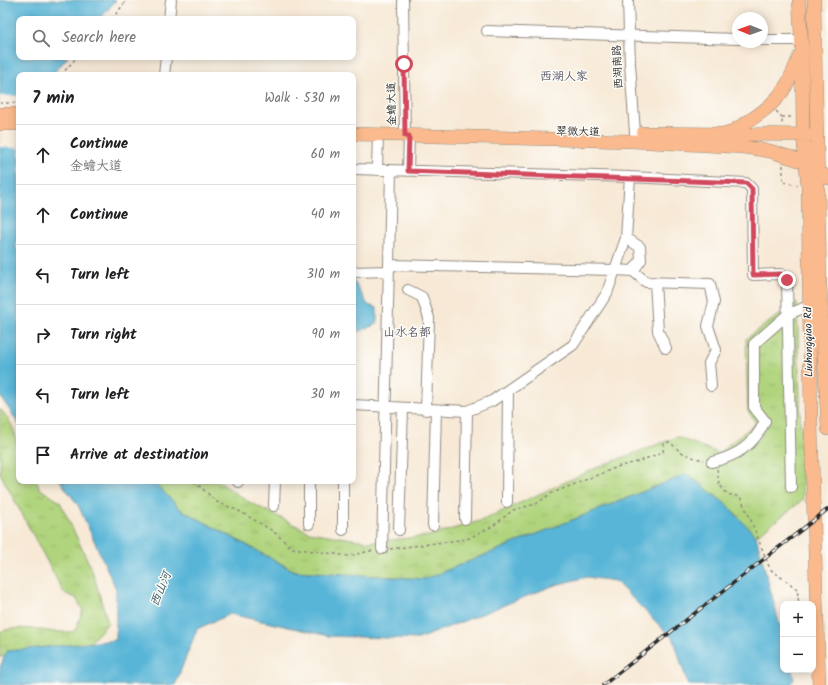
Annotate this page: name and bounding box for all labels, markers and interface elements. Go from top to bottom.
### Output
north arrow [732,12,768,48]
search box [16,16,356,60]
text: Search here [62,26,136,50]
icon: search [30,27,52,49]
street label: 西湖南路 [608,45,628,89]
route start [395,55,413,73]
district label: 西湖人家 [540,67,588,86]
street label: 金蟾大道 [383,82,401,126]
text: 7 min [32,85,74,112]
text: Walk · 530 m [264,88,340,109]
street label: 翠微大道 [556,123,600,141]
text: Continue [70,132,128,156]
icon: ahead [32,144,54,166]
text: 60 m [311,144,340,165]
text: 金蟾大道 [70,156,122,177]
text: Continue [70,203,128,227]
icon: ahead [32,204,54,226]
text: 40 m [311,204,340,225]
text: Turn left [70,263,130,287]
icon: left [32,264,54,286]
text: 310 m [306,264,340,285]
route end [778,271,796,289]
street label: Liuhongqiao Rd [799,306,819,377]
text: Turn right [70,323,137,347]
district label: 山水名都 [383,323,431,342]
icon: right [32,324,54,346]
text: 90 m [312,324,340,345]
text: Turn left [70,383,130,407]
icon: left [32,384,54,406]
text: 30 m [311,384,340,405]
text: Arrive at destination [70,443,209,467]
icon: arrive [32,444,54,466]
water label: 西山河 [145,567,177,609]
map controls [780,601,816,673]
button: + [780,601,816,637]
button: − [780,637,816,673]

